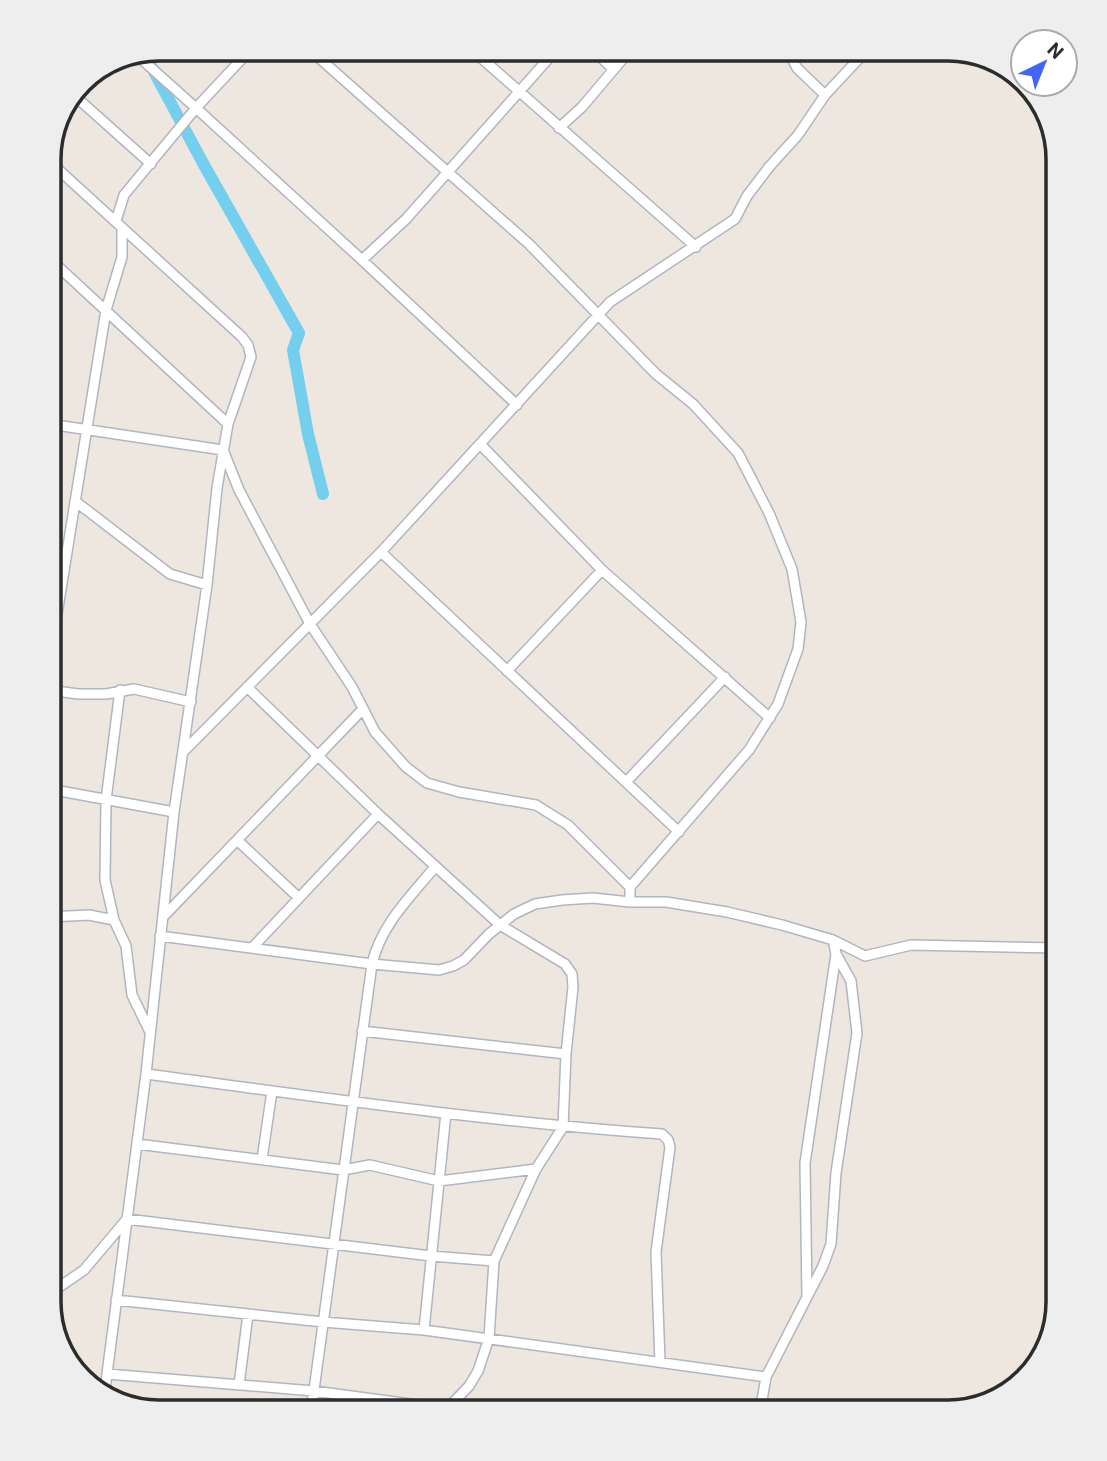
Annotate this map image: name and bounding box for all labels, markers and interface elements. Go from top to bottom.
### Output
north arrow [1009,28,1079,98]
text: N [1043,38,1068,64]

